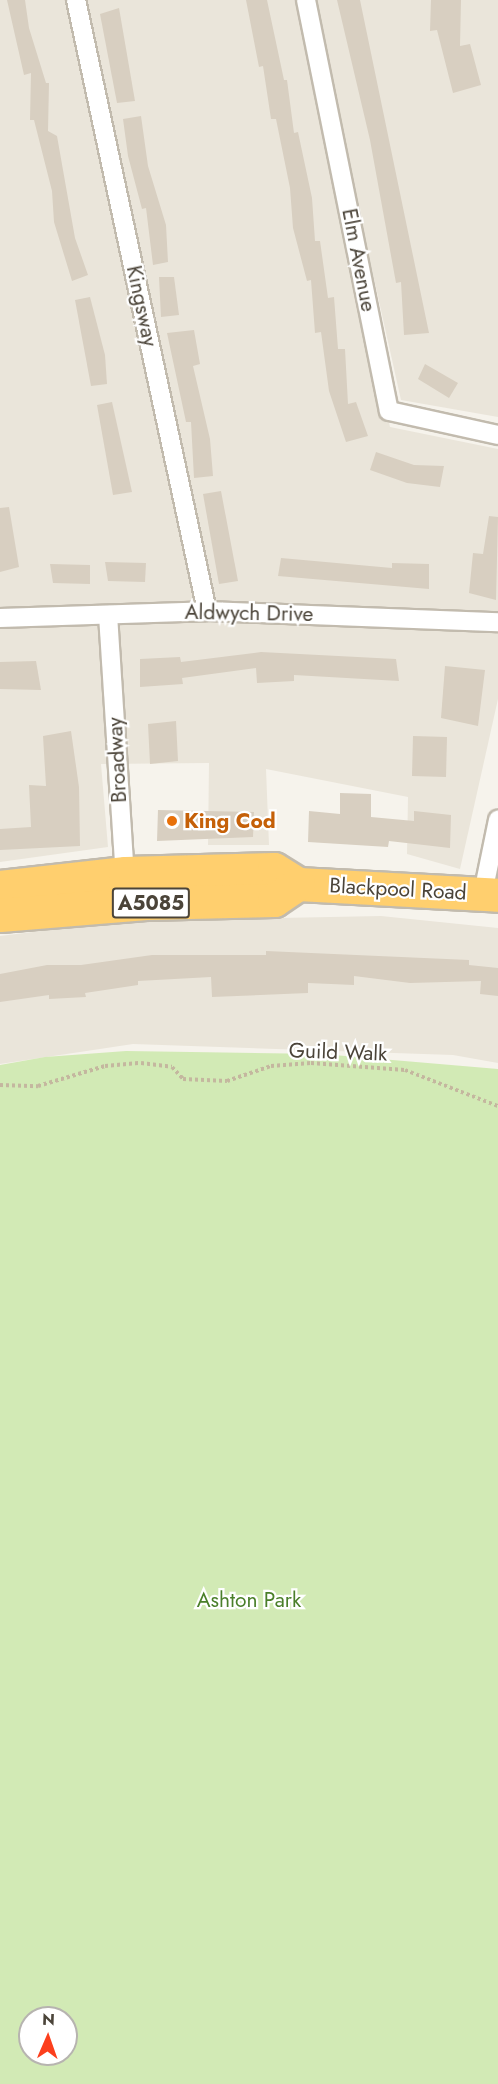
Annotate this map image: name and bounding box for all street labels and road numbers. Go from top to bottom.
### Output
street label: Elm Avenue [337,206,381,314]
street label: Kingsway [121,263,163,349]
street label: Aldwych Drive [185,599,313,627]
street label: Broadway [102,717,132,803]
street label: Blackpool Road [329,873,467,905]
road number: A5085 [110,886,192,920]
street label: Guild Walk [288,1038,388,1066]

